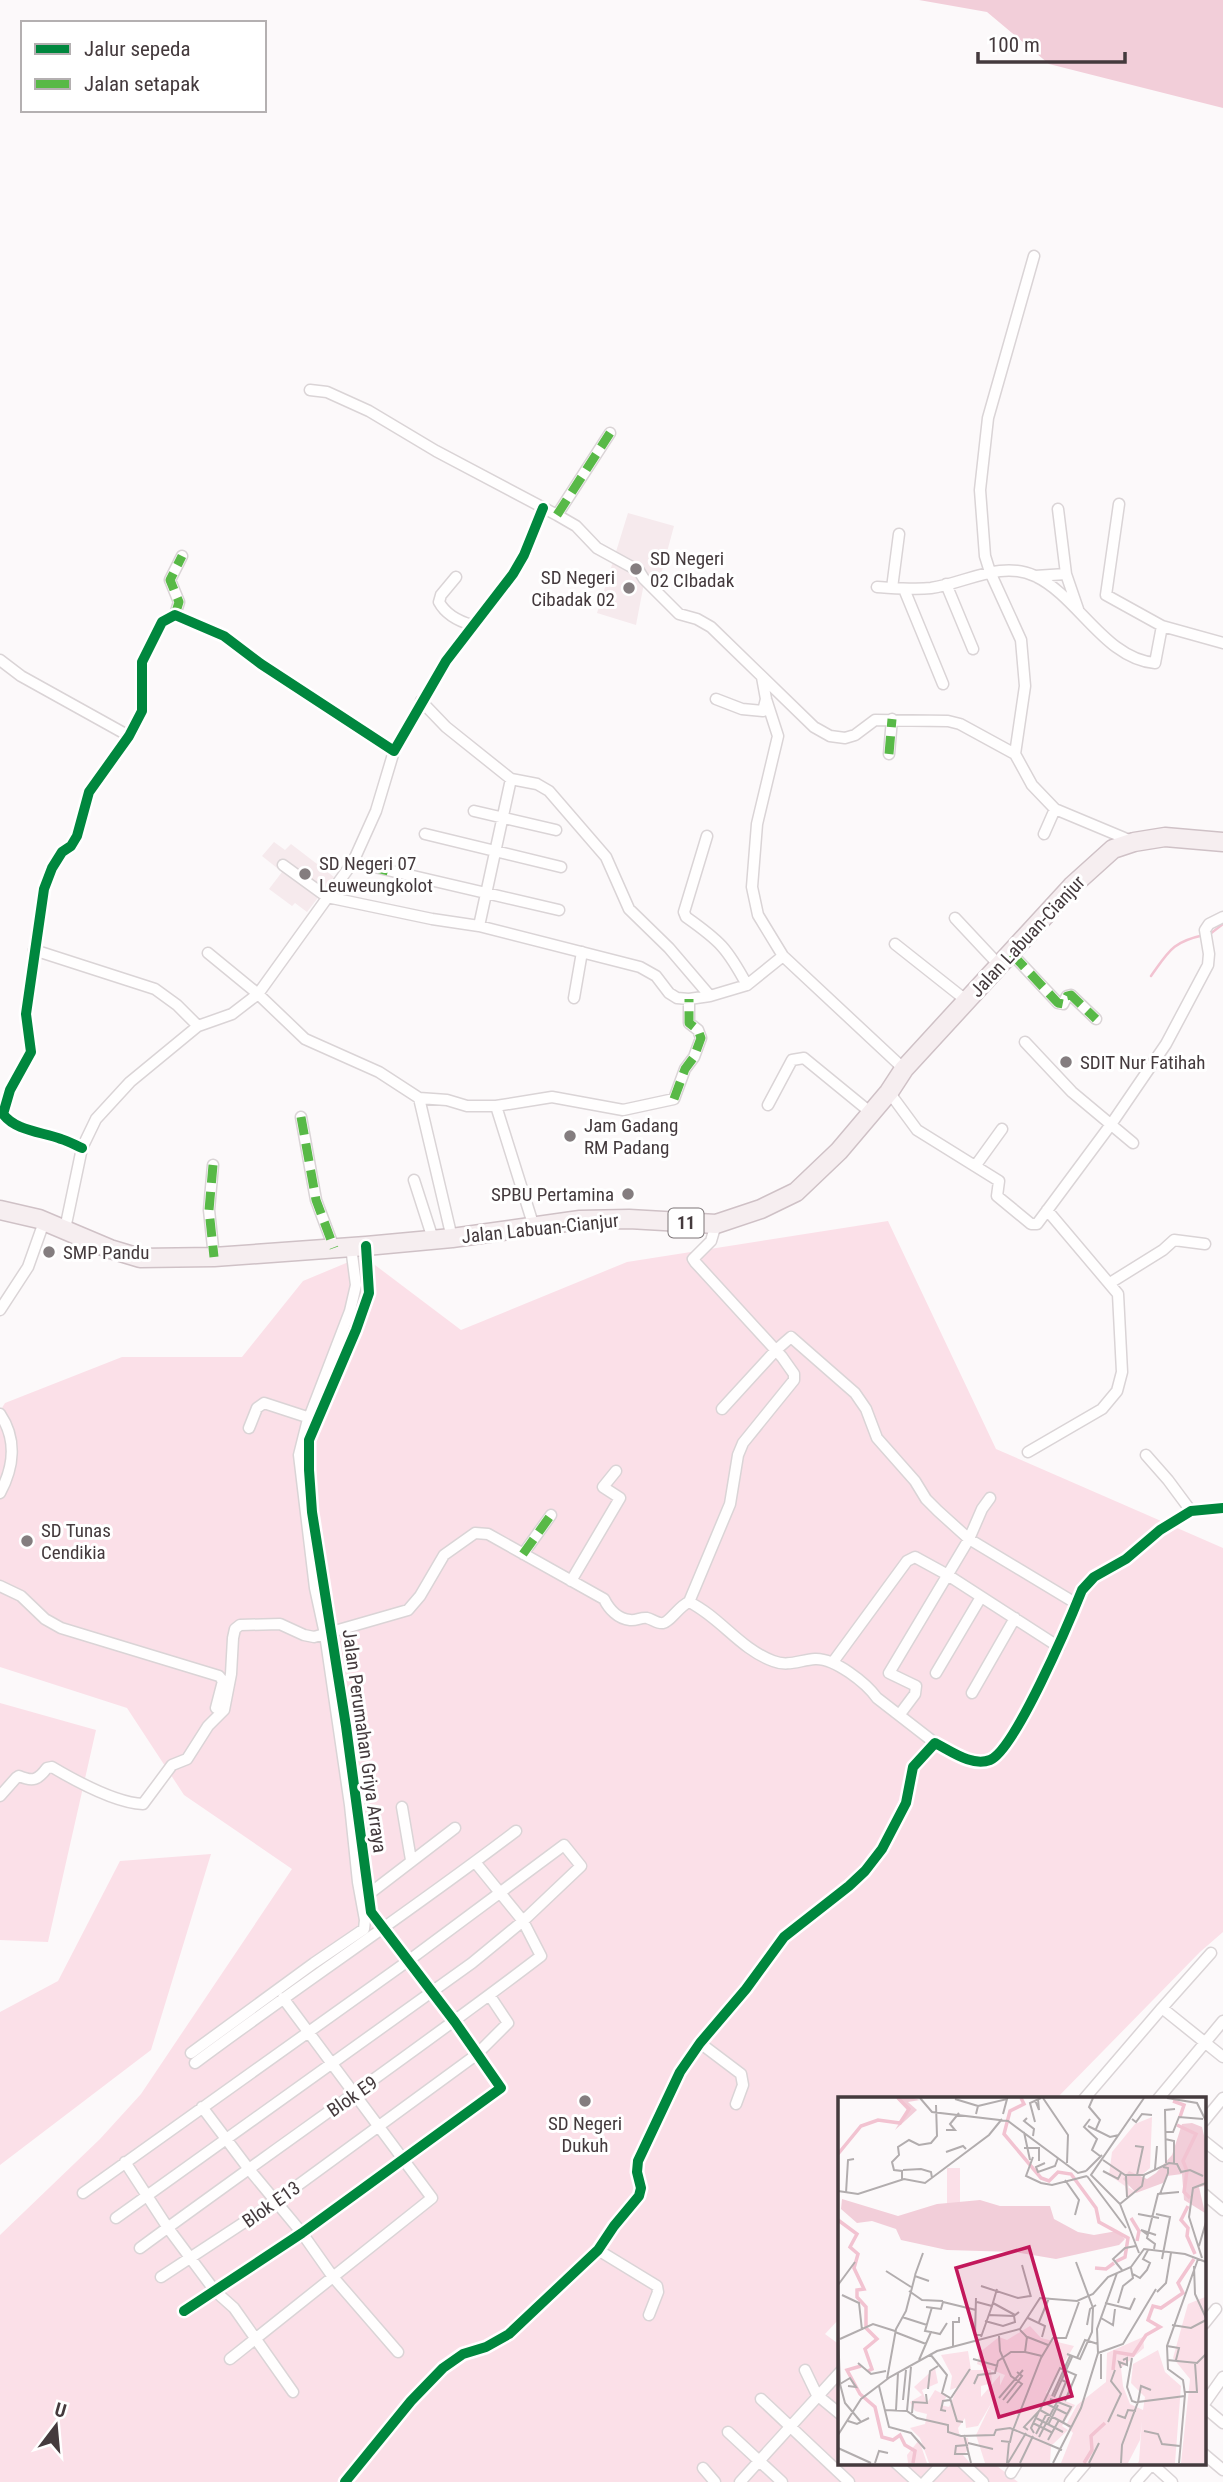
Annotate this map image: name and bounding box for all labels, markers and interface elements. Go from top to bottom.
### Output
legend [21,21,266,112]
scale bar [978,21,1125,65]
text: 100 m [988,33,1040,57]
text: Jalur sepeda [84,37,191,61]
text: Jalan setapak [84,72,200,96]
place label: SD Negeri 02 CIbadak [650,547,735,592]
marker: SD Negeri 02 CIbadak [628,561,644,577]
place label: SD Negeri Cibadak 02 [531,566,615,611]
marker: SD Negeri Cibadak 02 [621,580,637,596]
place label: SD Negeri 07 Leuweungkolot [319,852,433,897]
marker: SD Negeri 07 Leuweungkolot [297,866,313,882]
street label: Jalan Labuan-Cianjur [965,871,1090,1002]
place label: SDIT Nur Fatihah [1080,1051,1206,1074]
marker: SDIT Nur Fatihah [1058,1054,1074,1070]
place label: Jam Gadang RM Padang [584,1114,678,1159]
marker: Jam Gadang RM Padang [562,1128,578,1144]
place label: SPBU Pertamina [491,1183,614,1206]
marker: SPBU Pertamina [620,1186,636,1202]
road number: 11 [668,1208,704,1238]
street label: Jalan Labuan-Cianjur [460,1209,620,1248]
place label: SMP Pandu [63,1241,149,1264]
marker: SMP Pandu [41,1244,57,1260]
place label: SD Tunas Cendikia [41,1519,111,1564]
marker: SD Tunas Cendikia [19,1533,35,1549]
street label: Jalan Perumahan Griya Arraya [337,1628,392,1854]
street label: Blok E9 [323,2071,382,2122]
marker: SD Negeri Dukuh [577,2093,593,2109]
inset map [838,2097,1206,2464]
place label: SD Negeri Dukuh [548,2112,622,2157]
street label: Blok E13 [238,2176,305,2233]
north arrow [21,2391,91,2461]
text: U [52,2398,69,2423]

